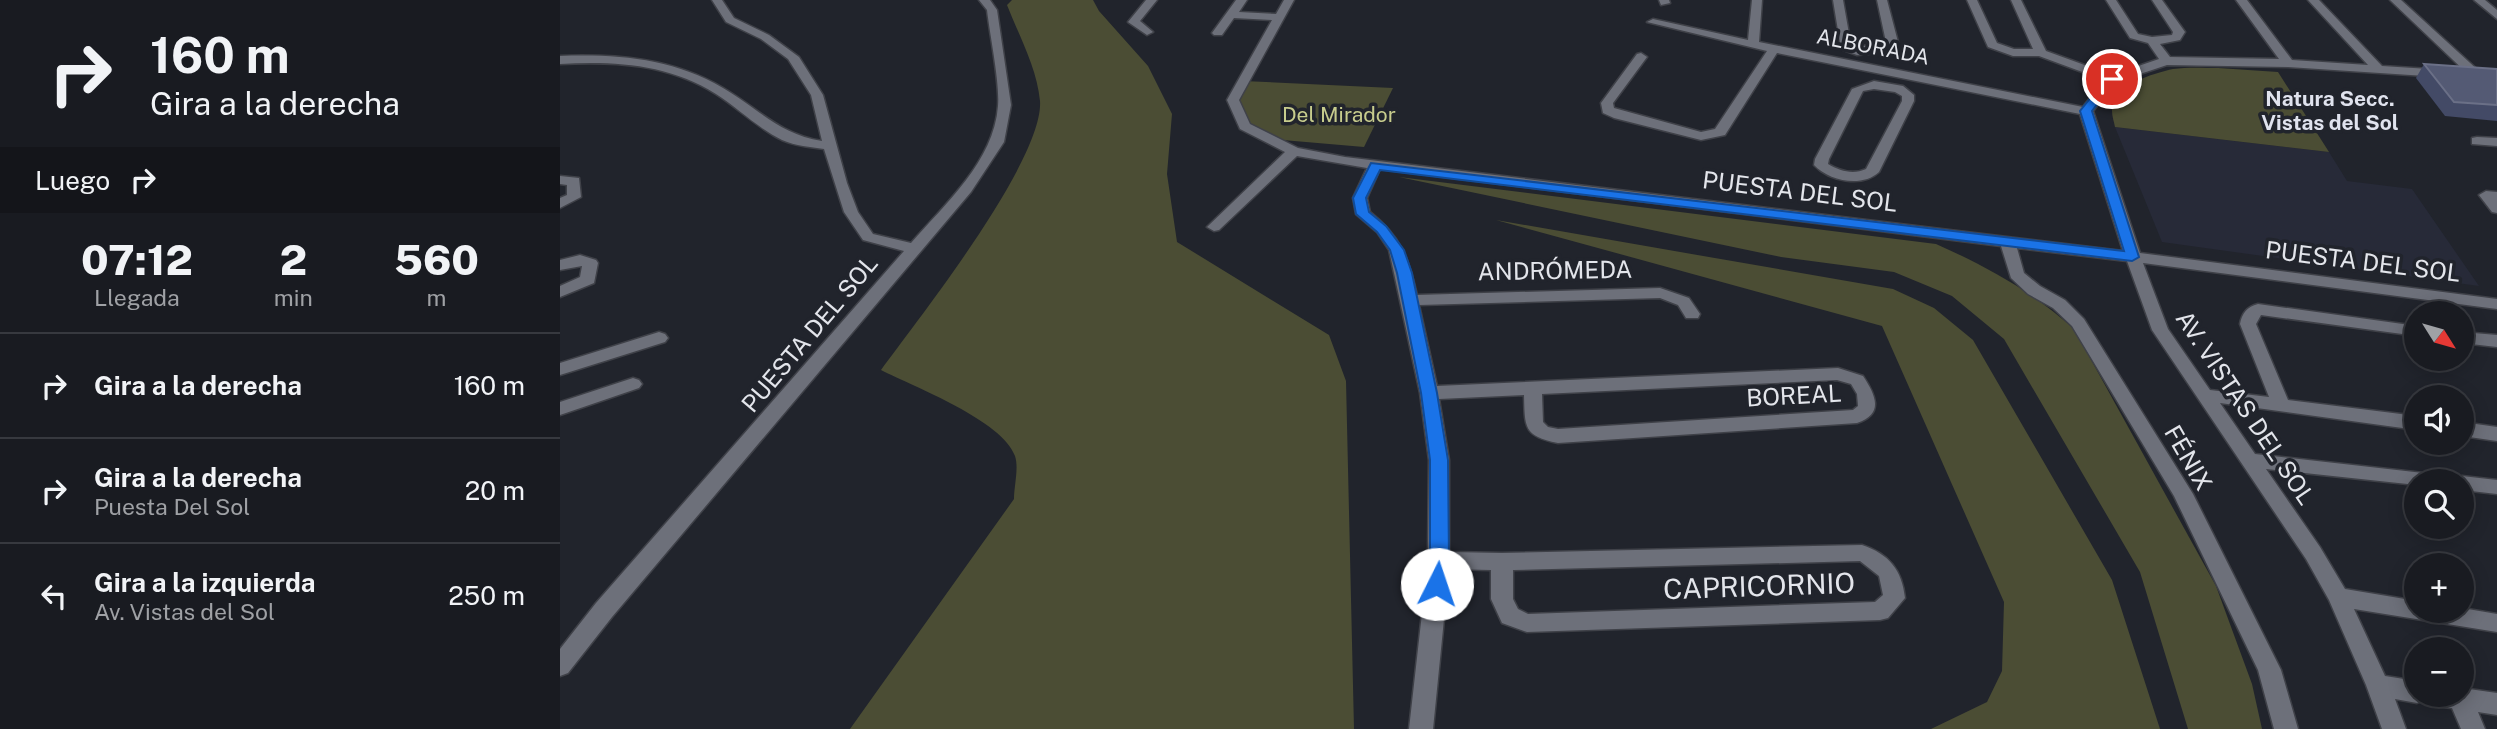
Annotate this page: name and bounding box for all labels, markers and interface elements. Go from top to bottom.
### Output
street label: ALBORADA [1814,23,1932,70]
text: 160 m [150,26,290,84]
icon: right [35,28,126,119]
pin [2082,49,2142,109]
icon: arrive [2093,60,2131,98]
text: Gira a la derecha [150,85,400,122]
district label: Natura Secc. Vistas del Sol [2261,86,2399,135]
park label: Del Mirador [1282,102,1396,127]
icon: right [124,161,162,199]
text: Luego [35,165,110,196]
street label: PUESTA DEL SOL [1701,165,1899,217]
text: 07:12 [81,235,193,284]
text: 2 [280,235,307,284]
text: 560 [394,235,479,284]
street label: PUESTA DEL SOL [2264,235,2462,287]
street label: PUESTA DEL SOL [735,249,883,418]
street label: ANDRÓMEDA [1477,255,1633,285]
text: Llegada [94,284,180,311]
text: min [274,284,313,311]
text: m [426,284,446,311]
north arrow [2404,301,2474,371]
map controls [2404,301,2474,707]
street label: AV. VISTAS DEL SOL [2171,305,2321,510]
icon: right [35,367,73,405]
text: Gira a la derecha [94,370,302,401]
text: 160 m [454,370,525,401]
street label: BOREAL [1746,379,1842,411]
button: sound [2404,385,2474,455]
street label: FÉNIX [2159,420,2219,495]
text: Gira a la derecha [94,462,302,493]
button: search [2404,469,2474,539]
icon: right [35,472,73,510]
text: 20 m [465,475,525,506]
text: Puesta Del Sol [94,493,250,520]
position arrow [1400,547,1474,621]
button: + [2404,553,2474,623]
street label: CAPRICORNIO [1663,566,1855,605]
text: Gira a la izquierda [94,567,316,598]
icon: left [35,577,73,615]
text: 250 m [448,580,525,611]
text: Av. Vistas del Sol [94,598,275,625]
button: − [2404,637,2474,707]

